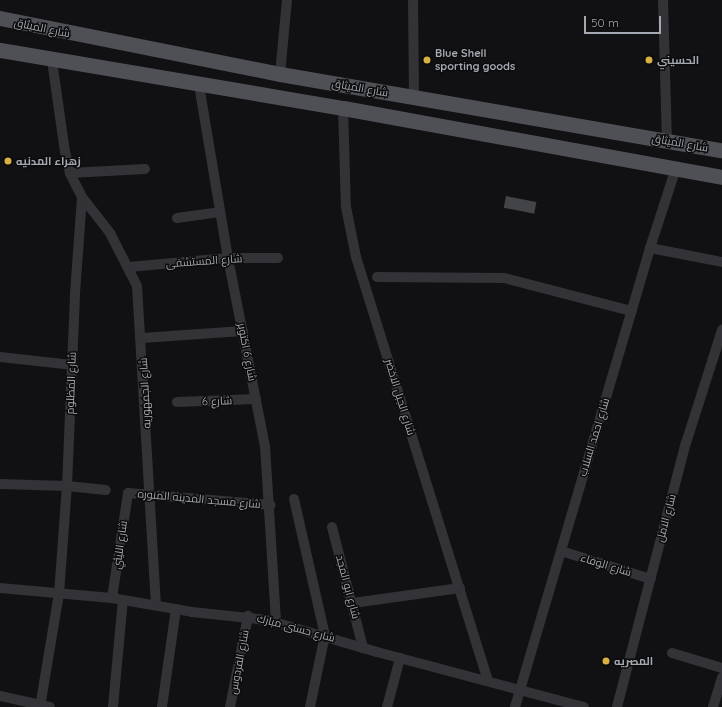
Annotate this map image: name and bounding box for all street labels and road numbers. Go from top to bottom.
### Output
street label: شارع الميثاق [13,16,71,40]
street label: شارع الميثاق [331,77,389,99]
street label: شارع الميثاق [651,132,709,154]
street label: شارع المستشفى [165,252,243,270]
street label: شارع 6 اكتوبر [235,322,259,382]
street label: شارع المظلوم [63,351,79,415]
street label: شارع الجمهوريه [137,357,153,429]
street label: شارع الجبل الاخضر [382,357,418,437]
street label: شارع 6 [202,394,232,408]
street label: شارع احمد السلاب [576,396,612,478]
street label: شارع مسجد المدينه المنوره [137,487,261,511]
street label: شارع الامل [653,493,679,543]
street label: شارع الليثي [110,520,130,570]
street label: شارع الوفاء [579,551,633,579]
street label: شارع ابو المجد [333,554,363,620]
street label: شارع حسنى مبارك [256,611,336,645]
street label: شارع الفردوس [226,629,252,695]

